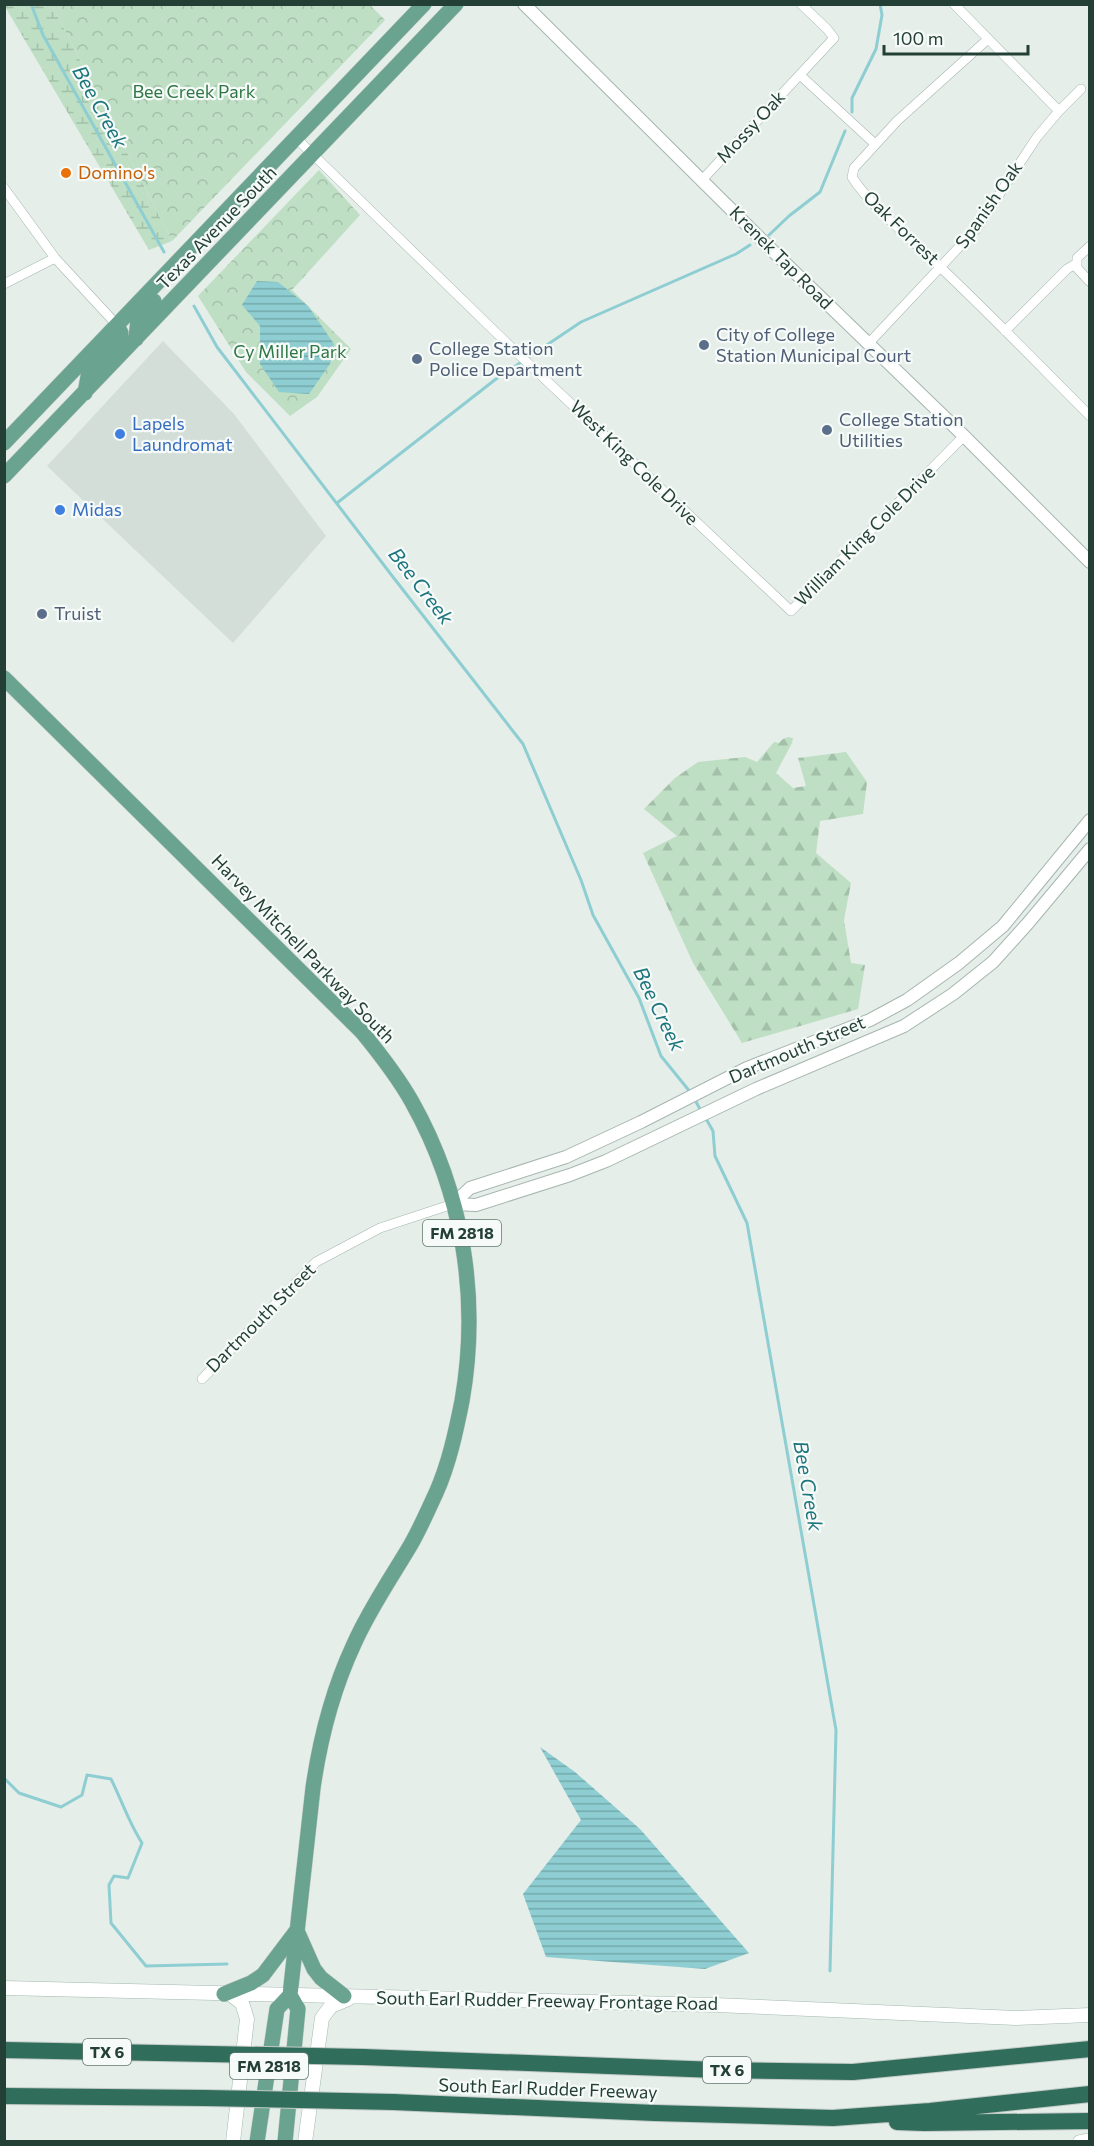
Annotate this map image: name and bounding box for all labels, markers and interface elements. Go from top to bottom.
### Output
scale bar [884,18,1028,56]
text: 100 m [893,27,943,49]
water label: Bee Creek [68,61,134,153]
park label: Bee Creek Park [132,80,256,102]
street label: Mossy Oak [711,86,789,167]
street label: Spanish Oak [950,156,1026,252]
place label: Domino's [78,161,155,183]
street label: Texas Avenue South [152,161,281,293]
marker: Domino's [59,166,73,180]
street label: Oak Forrest [859,186,944,269]
street label: Krenek Tap Road [725,201,838,314]
place label: City of College Station Municipal Court [716,323,911,366]
place label: College Station Police Department [429,337,582,380]
marker: City of College Station Municipal Court [697,338,711,352]
park label: Cy Miller Park [233,340,347,362]
marker: College Station Police Department [410,352,424,366]
street label: West King Cole Drive [566,395,703,529]
place label: College Station Utilities [839,408,964,451]
place label: Lapels Laundromat [132,412,233,455]
marker: College Station Utilities [820,423,834,437]
marker: Lapels Laundromat [113,427,127,441]
street label: William King Cole Drive [789,460,939,610]
place label: Midas [72,498,122,520]
marker: Midas [53,503,67,517]
water label: Bee Creek [384,542,460,630]
place label: Truist [54,602,101,624]
marker: Truist [35,607,49,621]
street label: Harvey Mitchell Parkway South [207,849,400,1047]
water label: Bee Creek [629,962,691,1056]
street label: Dartmouth Street [725,1010,868,1088]
road number: FM 2818 [423,1220,501,1246]
street label: Dartmouth Street [201,1258,320,1377]
water label: Bee Creek [789,1439,829,1534]
street label: South Earl Rudder Freeway Frontage Road [376,1986,718,2014]
road number: TX 6 [83,2039,131,2065]
road number: FM 2818 [230,2053,308,2079]
road number: TX 6 [703,2057,751,2083]
street label: South Earl Rudder Freeway [438,2073,658,2103]

